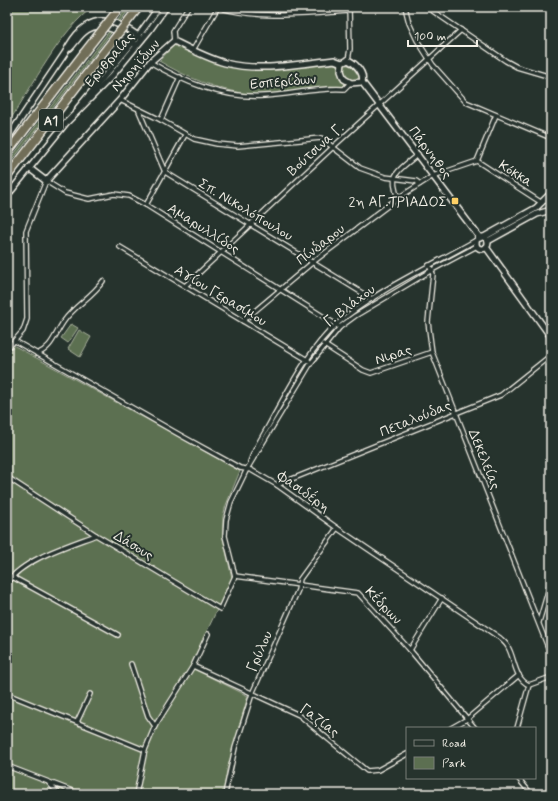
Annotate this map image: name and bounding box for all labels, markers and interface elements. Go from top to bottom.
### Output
scale bar [408,22,477,48]
street label: Ερυθραίας [81,28,139,91]
text: 100 m [414,29,446,45]
street label: Νηρηϊδων [107,36,164,96]
street label: Εσπερίδων [249,70,317,94]
road number: Α1 [39,109,63,131]
street label: Βούτσινα Γ. [283,119,348,180]
street label: Πάρνηθος [405,123,456,183]
street label: Κόκκα [495,156,536,191]
street label: Σπ. Νικολόπουλου [195,175,296,245]
place label: 2η ΑΓ.ΤΡΙΑΔΟΣ [349,193,447,211]
marker: 2η ΑΓ.ΤΡΙΑΔΟΣ [450,196,460,206]
street label: Αμαρυλλίδος [164,200,243,258]
street label: Πίνδαρου [293,220,349,269]
street label: Αγίου Γερασίμου [171,261,270,331]
street label: Γ. Βλάχου [320,281,379,331]
street label: Νιρας [373,341,414,369]
street label: Πεταλούδας [377,396,454,441]
street label: Δεκελείας [464,427,504,492]
street label: Φασιδέρη [273,466,334,517]
street label: Δάσους [110,527,157,565]
street label: Κέδρων [361,582,406,628]
street label: Γρύλου [243,628,277,675]
street label: Γαζίας [296,700,343,742]
legend [406,727,536,779]
text: Road [442,736,466,752]
text: Park [442,756,466,772]

